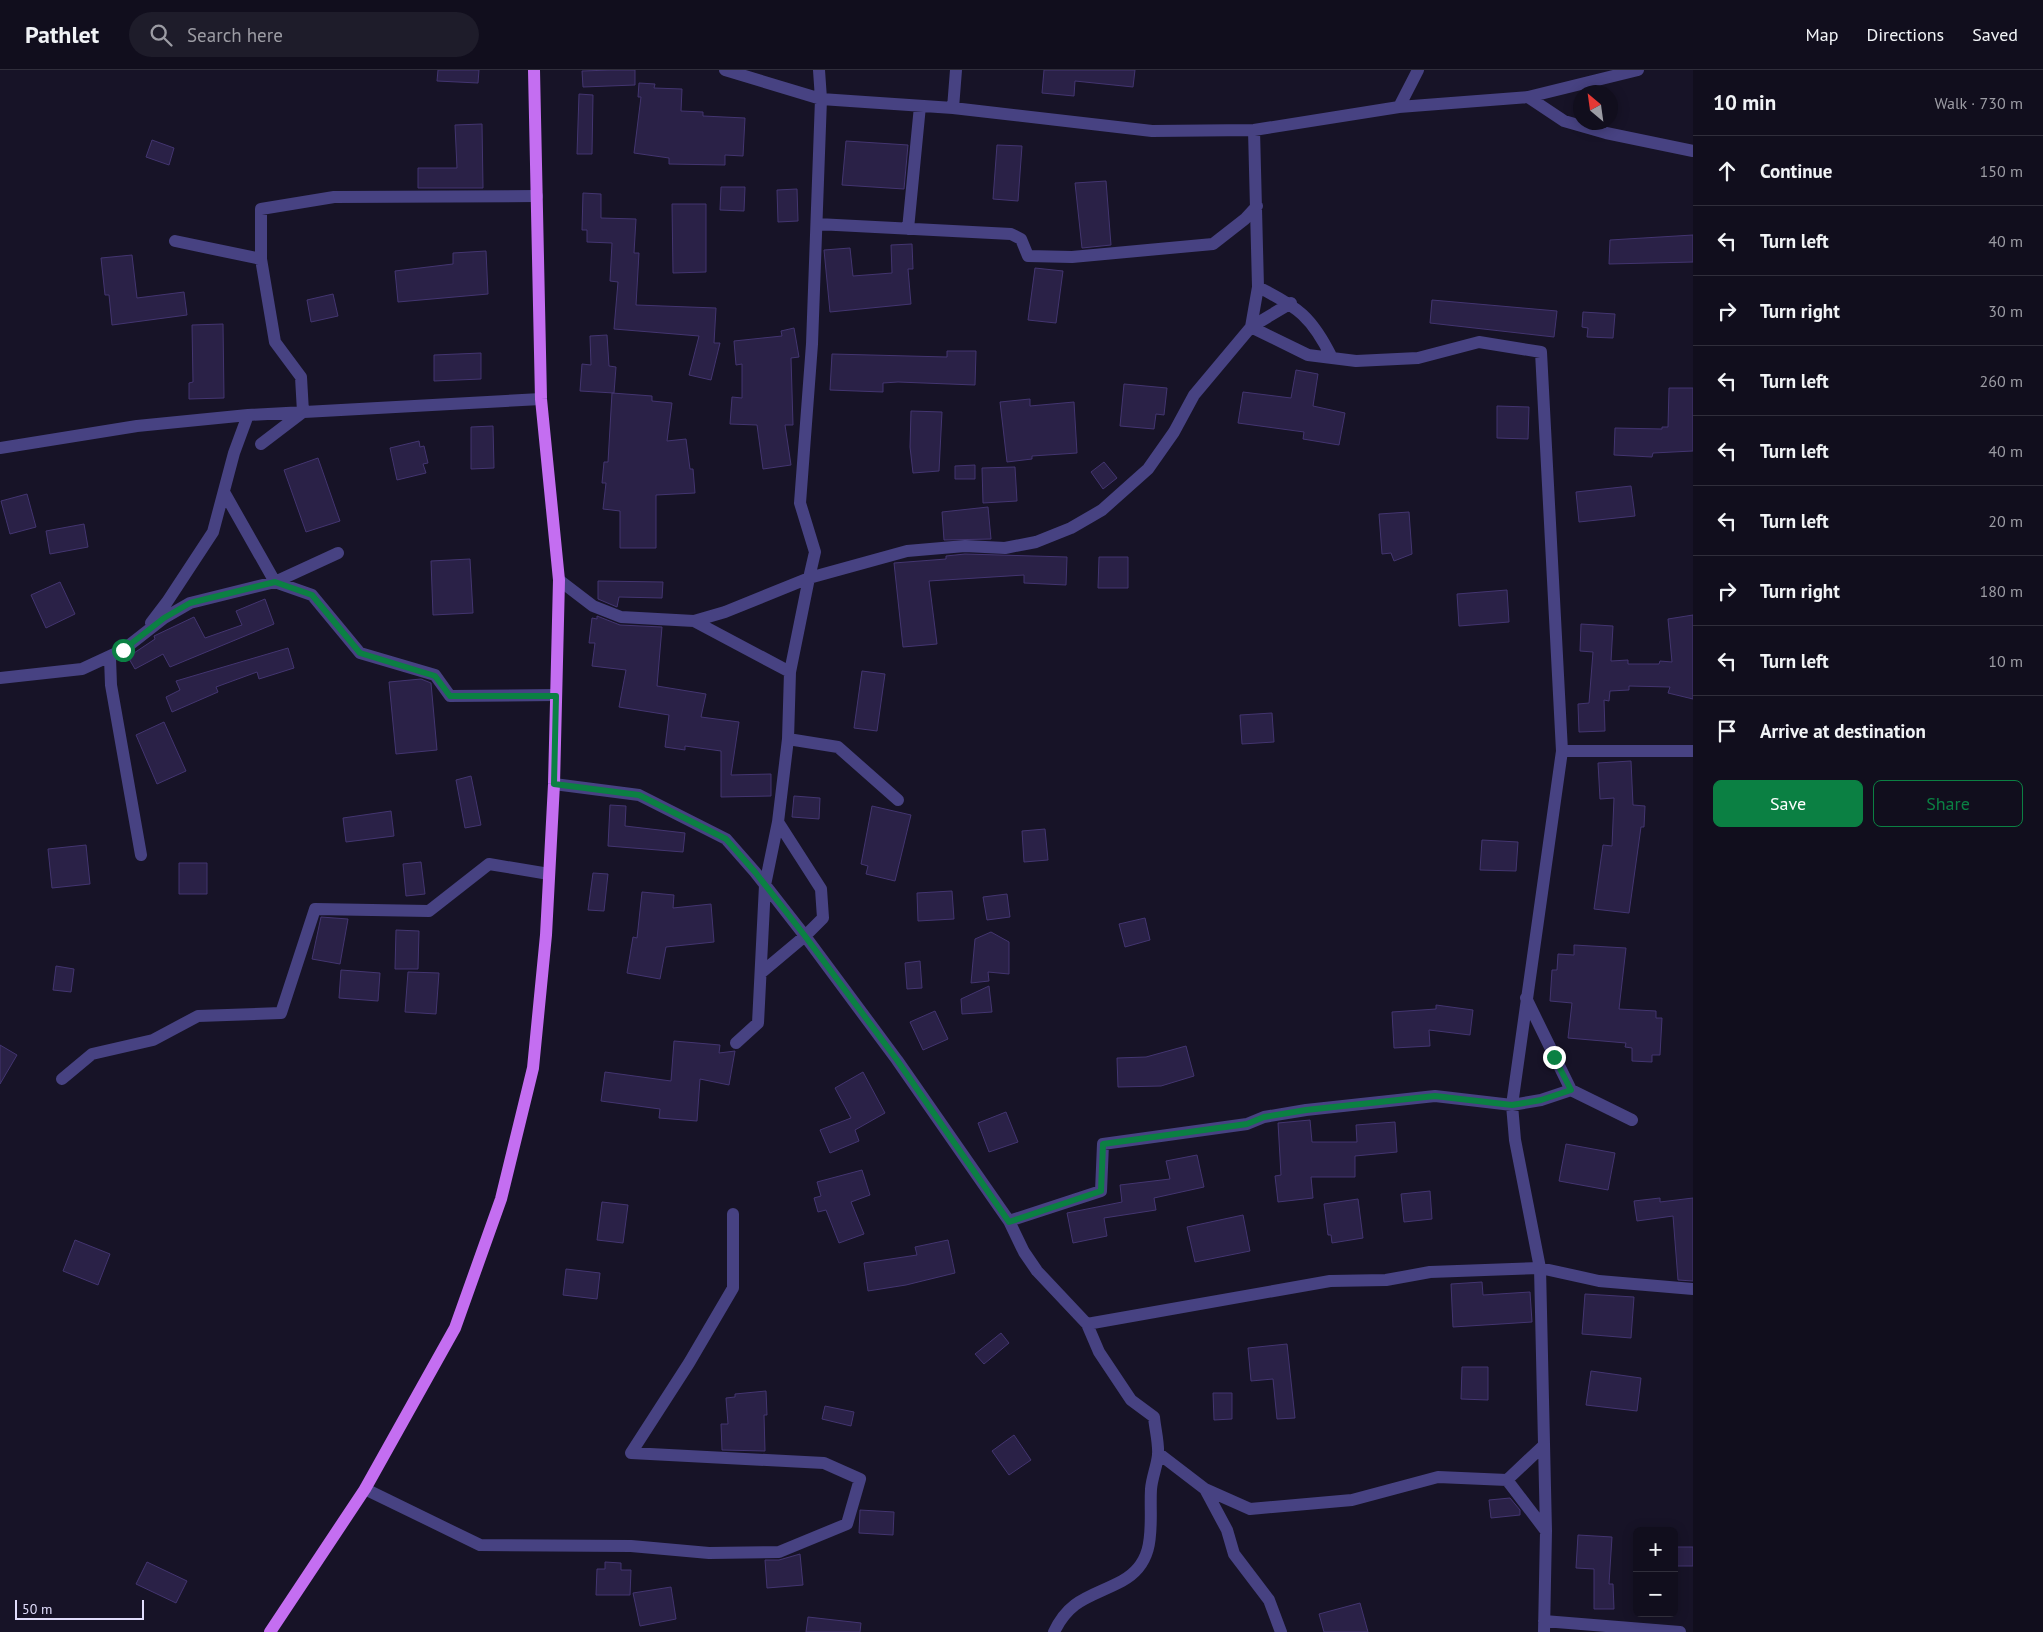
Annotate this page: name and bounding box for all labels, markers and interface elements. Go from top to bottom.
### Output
search box [129,12,479,57]
text: Pathlet [25,19,99,50]
icon: search [147,21,175,49]
text: Search here [187,23,283,47]
text: Map [1806,23,1838,46]
text: Directions [1866,23,1944,46]
text: Saved [1972,23,2018,46]
north arrow [1573,85,1618,130]
text: 10 min [1713,89,1776,116]
text: Walk · 730 m [1934,93,2023,113]
icon: ahead [1713,157,1741,185]
text: Continue [1760,159,1832,183]
text: 150 m [1980,161,2023,181]
icon: left [1713,227,1741,255]
text: Turn left [1760,229,1829,253]
text: 40 m [1988,231,2023,251]
icon: right [1713,297,1741,325]
text: Turn right [1760,299,1840,323]
text: 30 m [1988,301,2023,321]
icon: left [1713,367,1741,395]
text: Turn left [1760,369,1829,393]
text: 260 m [1980,371,2023,391]
icon: left [1713,437,1741,465]
text: Turn left [1760,439,1829,463]
text: 40 m [1988,441,2023,461]
icon: left [1713,507,1741,535]
text: Turn left [1760,509,1829,533]
text: 20 m [1988,511,2023,531]
icon: right [1713,577,1741,605]
text: Turn right [1760,579,1840,603]
text: 180 m [1980,581,2023,601]
route start [112,639,135,662]
icon: left [1713,647,1741,675]
text: Turn left [1760,649,1829,673]
text: 10 m [1988,651,2023,671]
icon: arrive [1713,717,1741,745]
text: Arrive at destination [1760,719,1926,743]
button: Save [1713,780,1863,827]
button: Share [1873,780,2023,827]
route end [1543,1046,1566,1069]
map controls [1633,1527,1678,1617]
button: + [1633,1527,1678,1572]
button: − [1633,1572,1678,1617]
scale bar [15,1597,144,1620]
text: 50 m [22,1600,52,1618]

